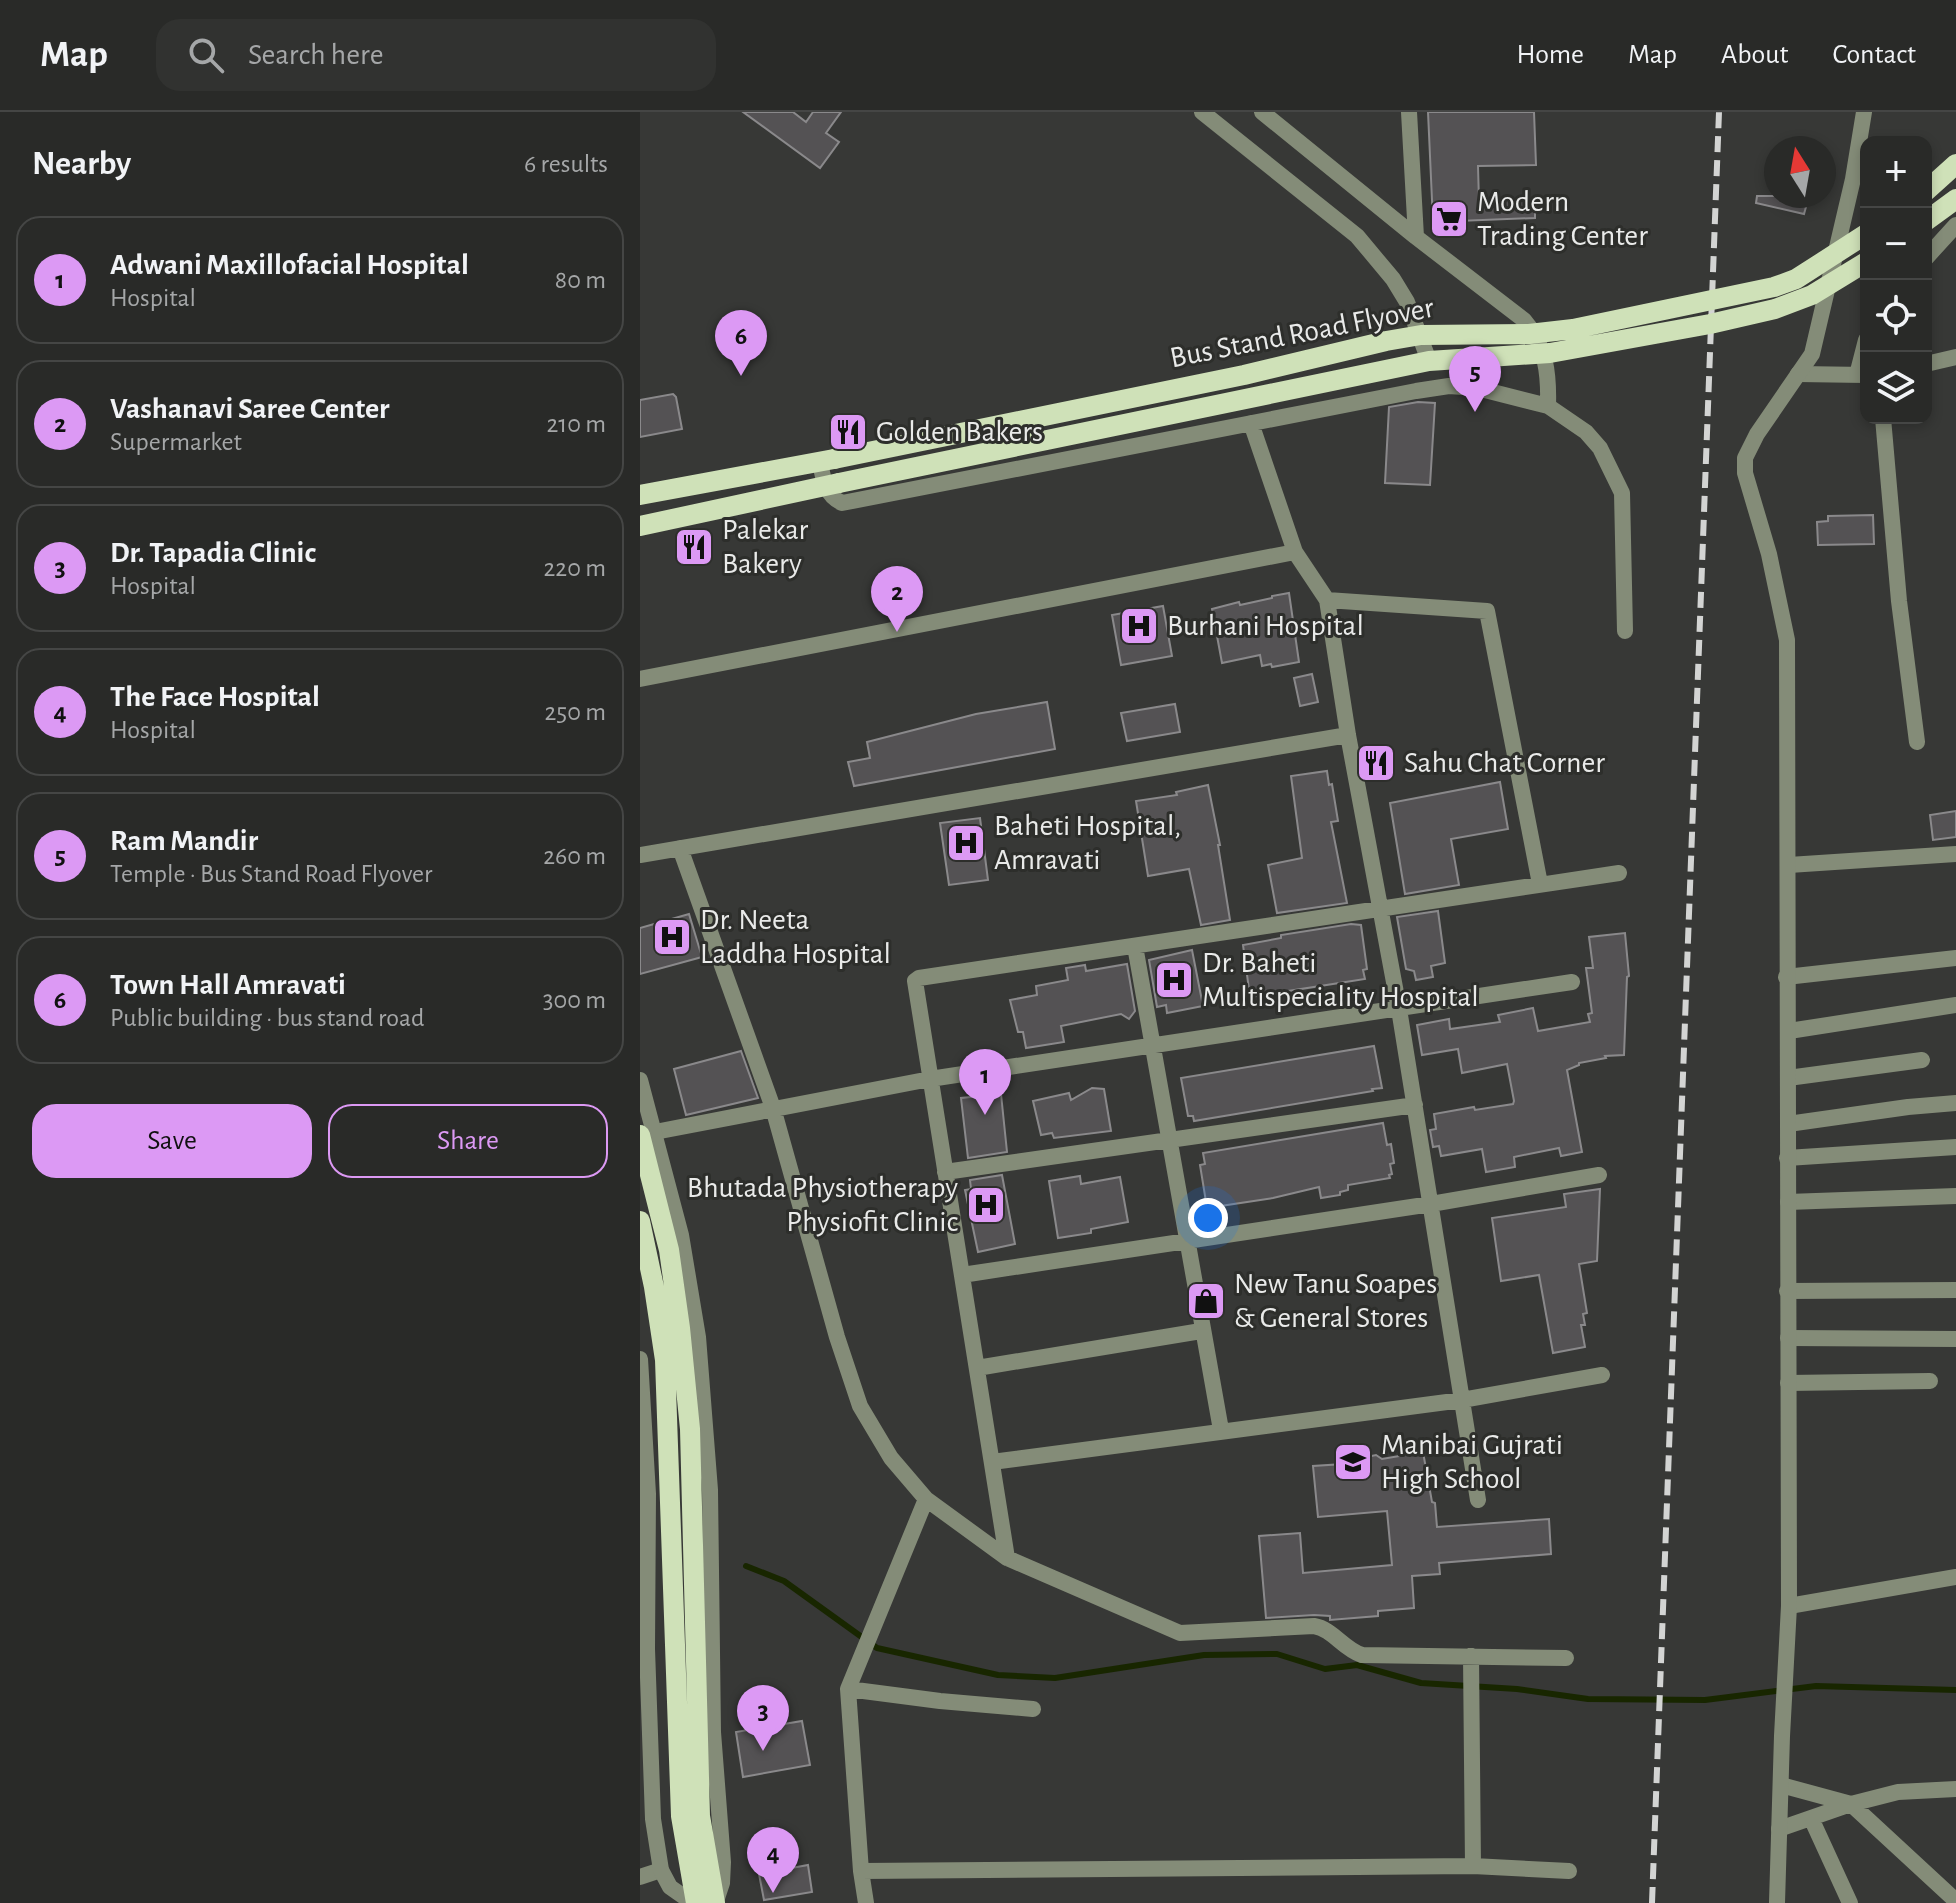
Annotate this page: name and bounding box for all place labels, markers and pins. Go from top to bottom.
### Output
place label: Modern Trading Center [1477,187,1648,251]
supermarket icon: Modern Trading Center [1428,198,1470,240]
pin: 6 [715,310,767,376]
pin: 5 [1449,346,1501,412]
restaurant icon: Golden Bakers [827,411,869,453]
place label: Golden Bakers [876,417,1043,447]
place label: Palekar Bakery [722,515,809,579]
restaurant icon: Palekar Bakery [673,526,715,568]
pin: 2 [871,566,923,632]
hospital icon: Burhani Hospital [1118,605,1160,647]
place label: Burhani Hospital [1167,611,1364,641]
restaurant icon: Sahu Chat Corner [1355,742,1397,784]
place label: Sahu Chat Corner [1404,748,1605,778]
place label: Baheti Hospital, Amravati [994,811,1181,875]
hospital icon: Baheti Hospital, Amravati [945,822,987,864]
place label: Dr. Neeta Laddha Hospital [700,905,891,969]
hospital icon: Dr. Neeta Laddha Hospital [651,916,693,958]
place label: Dr. Baheti Multispeciality Hospital [1202,948,1479,1012]
hospital icon: Dr. Baheti Multispeciality Hospital [1153,959,1195,1001]
pin: 1 [959,1049,1011,1115]
place label: Bhutada Physiotherapy Physiofit Clinic [687,1173,958,1237]
hospital icon: Bhutada Physiotherapy Physiofit Clinic [965,1184,1007,1226]
place label: New Tanu Soapes & General Stores [1234,1269,1437,1333]
shop icon: New Tanu Soapes & General Stores [1185,1280,1227,1322]
place label: Manibai Gujrati High School [1381,1430,1563,1494]
school or university icon: Manibai Gujrati High School [1332,1441,1374,1483]
pin: 3 [737,1685,789,1751]
pin: 4 [747,1827,799,1893]

